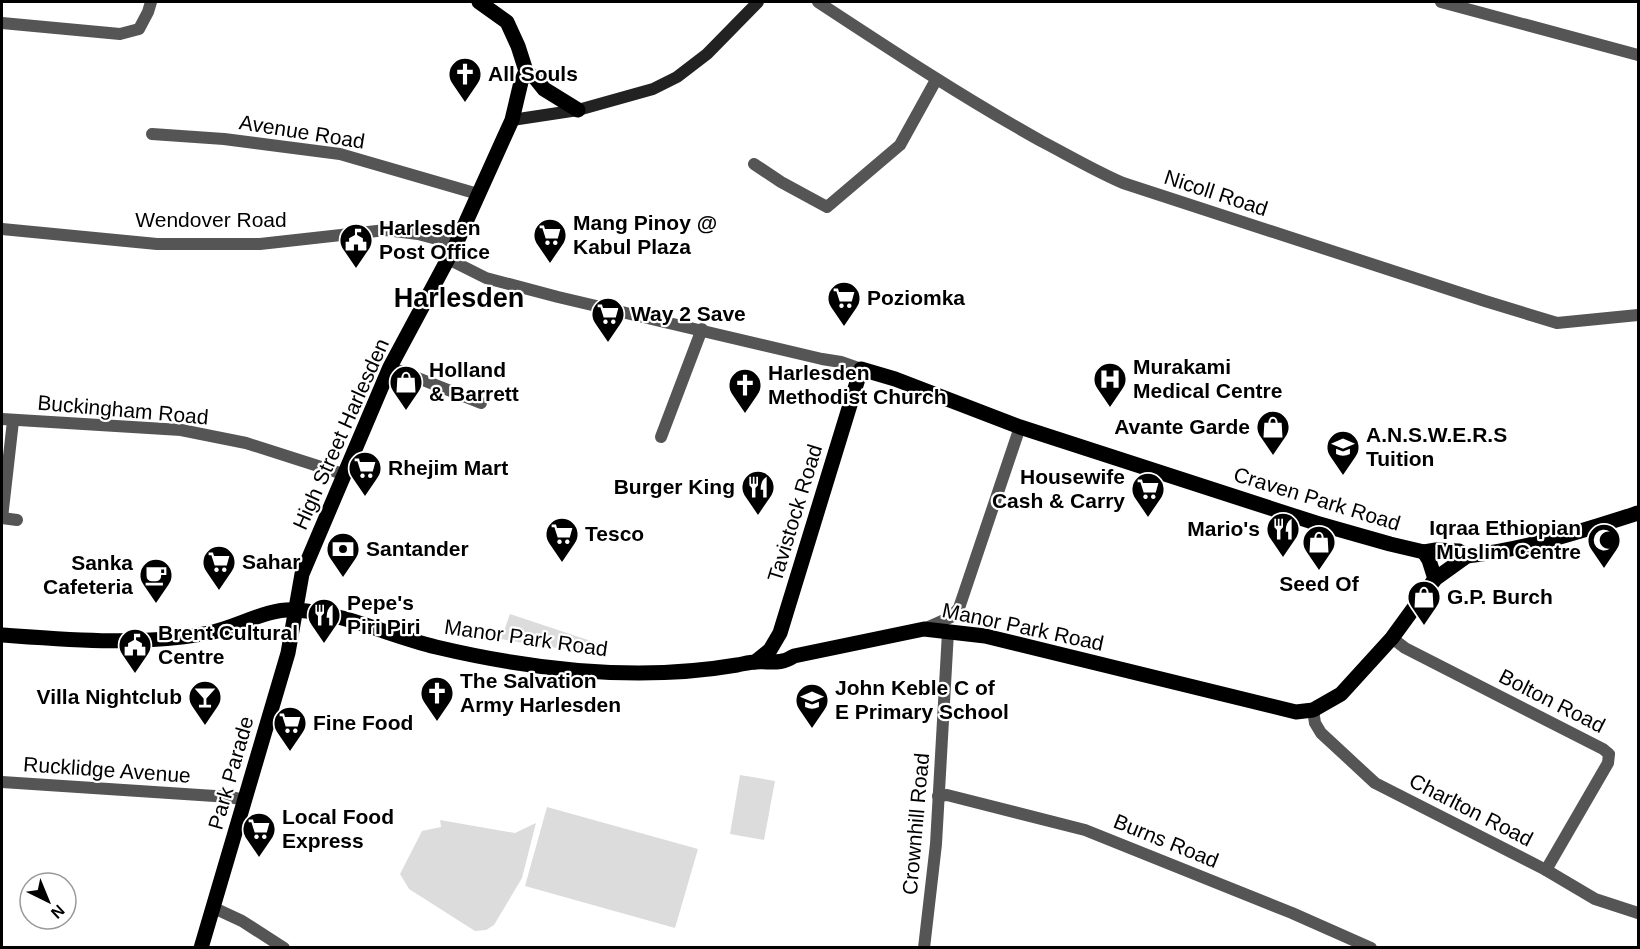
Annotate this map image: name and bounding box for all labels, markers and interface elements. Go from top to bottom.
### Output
church icon: All Souls [447,56,483,103]
place label: All Souls [488,62,578,85]
street label: Avenue Road [238,110,367,153]
street label: Nicoll Road [1162,165,1271,220]
street label: Wendover Road [135,208,287,231]
place label: Mang Pinoy @ Kabul Plaza [573,211,717,258]
place label: Harlesden Post Office [379,216,490,263]
supermarket icon: Mang Pinoy @ Kabul Plaza [532,217,568,264]
public building icon: Harlesden Post Office [338,222,374,269]
supermarket icon: Poziomka [826,280,862,327]
district label: Harlesden [394,283,524,313]
place label: Poziomka [867,286,965,309]
supermarket icon: Way 2 Save [590,296,626,343]
place label: Way 2 Save [631,302,746,325]
street label: High Street Harlesden [288,335,393,533]
place label: Murakami Medical Centre [1133,355,1282,402]
place label: Holland & Barrett [429,358,519,405]
place label: Harlesden Methodist Church [768,361,947,408]
hospital icon: Murakami Medical Centre [1092,361,1128,408]
shop icon: Holland & Barrett [388,364,424,411]
church icon: Harlesden Methodist Church [727,367,763,414]
street label: Buckingham Road [37,391,210,428]
shop icon: Avante Garde [1255,409,1291,456]
place label: Avante Garde [1114,415,1250,438]
place label: A.N.S.W.E.R.S Tuition [1366,423,1507,470]
school or university icon: A.N.S.W.E.R.S Tuition [1325,429,1361,476]
street label: Tavistock Road [763,441,826,584]
supermarket icon: Rhejim Mart [347,450,383,497]
place label: Rhejim Mart [388,456,508,479]
street label: Craven Park Road [1231,462,1403,535]
place label: Housewife Cash & Carry [992,465,1125,512]
restaurant icon: Burger King [740,469,776,516]
supermarket icon: Housewife Cash & Carry [1130,471,1166,518]
place label: Burger King [614,475,735,498]
restaurant icon: Mario's [1265,511,1301,558]
supermarket icon: Tesco [544,516,580,563]
place label: Iqraa Ethiopian Muslim Centre [1429,516,1581,563]
place label: Mario's [1187,517,1260,540]
place label: Tesco [585,522,644,545]
mosque icon: Iqraa Ethiopian Muslim Centre [1586,522,1622,569]
shop icon: Seed Of [1301,524,1337,571]
bank icon: Santander [325,531,361,578]
place label: Santander [366,537,469,560]
supermarket icon: Sahar [201,544,237,591]
place label: Sahar [242,550,300,573]
place label: Sanka Cafeteria [43,551,133,598]
cafe icon: Sanka Cafeteria [138,557,174,604]
place label: Seed Of [1279,572,1360,595]
shop icon: G.P. Burch [1406,579,1442,626]
place label: G.P. Burch [1447,585,1553,608]
place label: Pepe's Piri Piri [347,591,421,638]
restaurant icon: Pepe's Piri Piri [306,597,342,644]
street label: Manor Park Road [940,598,1106,655]
street label: Manor Park Road [443,615,609,660]
place label: Brent Cultural Centre [158,621,298,668]
public building icon: Brent Cultural Centre [117,627,153,674]
street label: Bolton Road [1496,664,1609,737]
place label: The Salvation Army Harlesden [460,669,621,716]
church icon: The Salvation Army Harlesden [419,675,455,722]
place label: John Keble C of E Primary School [835,676,1009,723]
bar icon: Villa Nightclub [187,679,223,726]
school or university icon: John Keble C of E Primary School [794,682,830,729]
place label: Villa Nightclub [37,685,182,708]
supermarket icon: Fine Food [272,705,308,752]
place label: Fine Food [313,711,413,734]
street label: Park Parade [203,714,258,832]
street label: Rucklidge Avenue [23,752,191,787]
street label: Crownhill Road [898,752,933,896]
street label: Charlton Road [1406,769,1537,851]
place label: Local Food Express [282,805,394,852]
street label: Burns Road [1110,809,1222,872]
supermarket icon: Local Food Express [241,811,277,858]
north arrow [18,871,78,931]
text: N [48,901,68,922]

